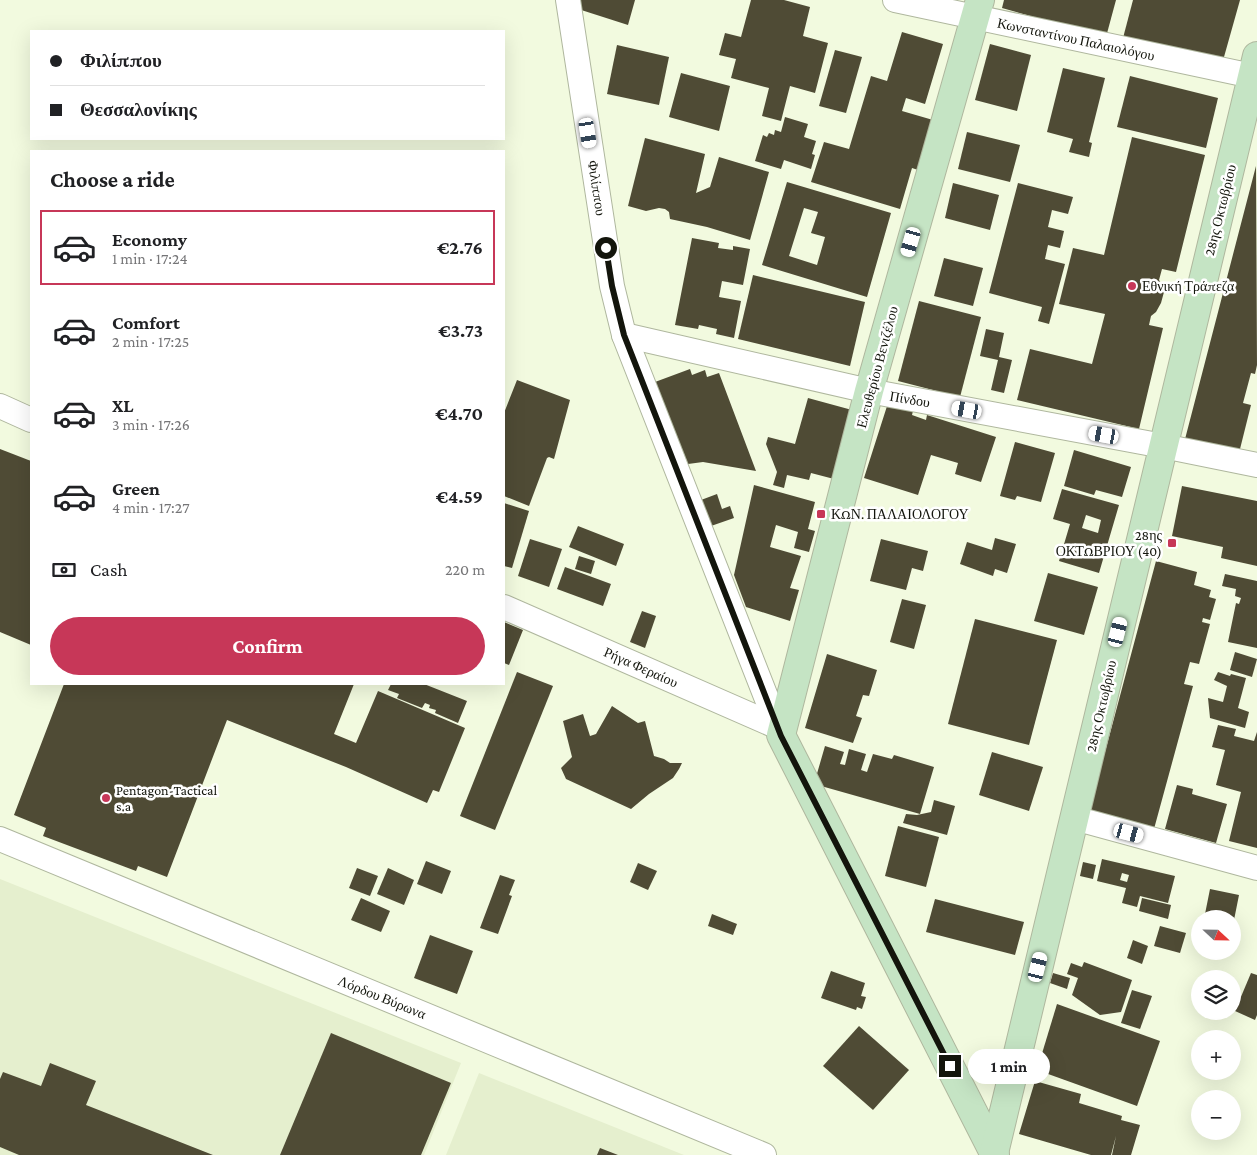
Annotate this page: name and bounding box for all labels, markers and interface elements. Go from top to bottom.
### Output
street label: Κωνσταντίνου Παλαιολόγου [996,14,1156,64]
text: Φιλίππου [80,50,162,71]
text: Θεσσαλονίκης [80,99,197,120]
car [578,117,597,149]
street label: Φιλίππου [585,159,609,217]
street label: 28ης Οκτωβρίου [1201,163,1239,257]
text: Choose a ride [50,167,175,192]
icon: car [52,225,97,270]
car [899,226,922,258]
text: Economy [112,229,187,250]
text: €2.76 [437,237,483,258]
route start [595,237,617,259]
text: 1 min · 17:24 [112,250,188,267]
place label: Εθνική Τράπεζα [1142,278,1235,294]
marker: Εθνική Τράπεζα [1126,280,1138,292]
street label: Ελευθερίου Βενιζέλου [853,304,901,430]
icon: car [52,308,97,353]
text: Comfort [112,312,180,333]
text: €3.73 [438,320,483,341]
text: 2 min · 17:25 [112,333,189,350]
street label: Πίνδου [889,388,932,410]
icon: car [52,391,97,436]
text: XL [112,395,134,416]
car [950,400,983,420]
text: €4.70 [435,403,483,424]
text: 3 min · 17:26 [112,416,190,433]
car [1087,425,1120,445]
icon: car [52,474,97,519]
text: Green [112,478,160,499]
text: €4.59 [436,486,483,507]
text: 4 min · 17:27 [112,499,190,516]
place label: ΚΩΝ. ΠΑΛΑΙΟΛΟΓΟΥ [831,506,969,522]
marker: ΚΩΝ. ΠΑΛΑΙΟΛΟΓΟΥ [815,508,827,520]
place label: 28ης ΟΚΤΩΒΡΙΟΥ (40) [1056,527,1162,560]
marker: 28ης ΟΚΤΩΒΡΙΟΥ (40) [1166,537,1178,549]
icon: cash [50,556,78,584]
text: Cash [90,559,128,580]
text: 220 m [445,561,485,578]
car [1107,616,1128,648]
button: Confirm [50,617,485,675]
street label: Ρήγα Φεραίου [601,644,681,690]
street label: 28ης Οκτωβρίου [1083,659,1119,753]
place label: Pentagon-Tactical s.a [116,782,217,814]
marker: Pentagon-Tactical s.a [100,792,112,804]
car [1112,822,1145,844]
north arrow [1191,910,1241,960]
map controls [1191,910,1241,1140]
car [1027,951,1048,983]
button: layers [1191,970,1241,1020]
street label: Λόρδου Βύρωνα [336,972,429,1022]
button: + [1191,1030,1241,1080]
callout: 1 min [968,1048,1050,1084]
route end [939,1055,961,1077]
text: 1 min [991,1058,1027,1075]
button: − [1191,1090,1241,1140]

